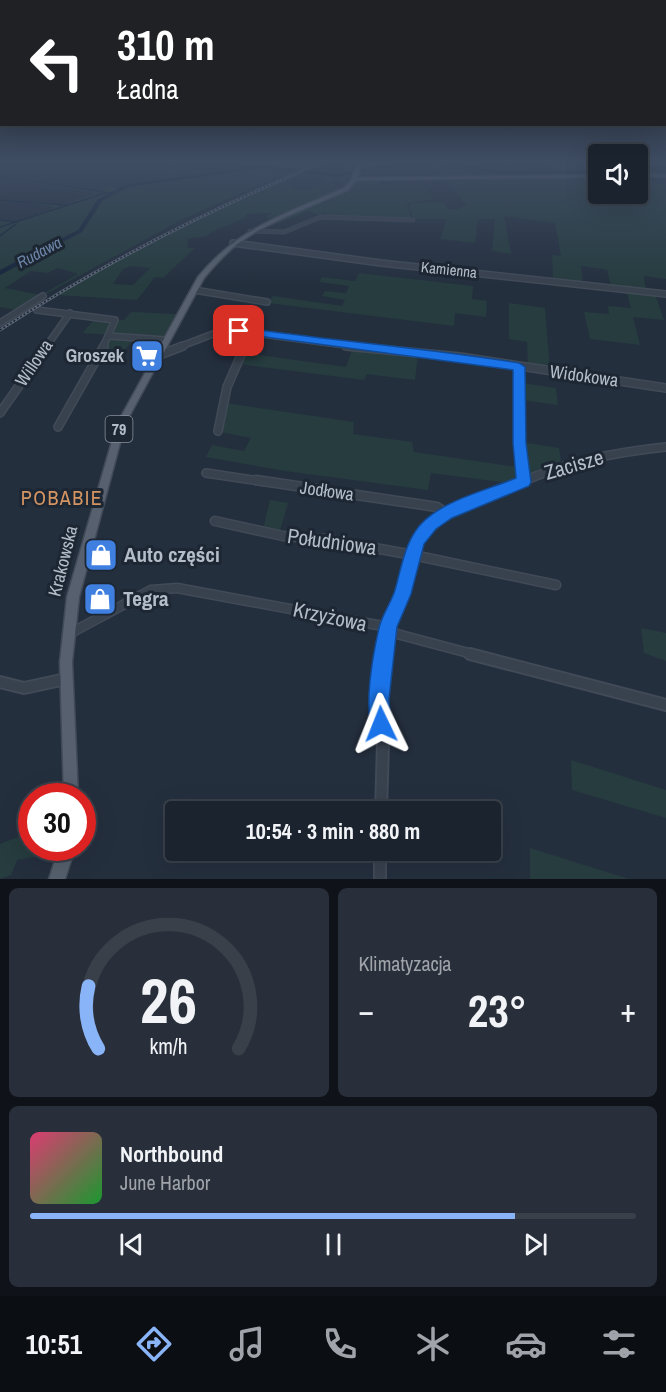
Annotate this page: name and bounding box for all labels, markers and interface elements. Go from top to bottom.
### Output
text: 310 m [117,17,215,73]
icon: left [18,24,96,102]
text: Ładna [117,71,179,107]
map controls [588,144,648,204]
button: sound [588,144,648,204]
water label: Rudawa [13,231,65,273]
street label: Kamienna [420,256,478,283]
pin [213,305,264,356]
icon: arrive [222,314,255,347]
street label: Willowa [9,334,58,391]
supermarket icon: Groszek [129,338,165,374]
place label: Groszek [66,343,125,368]
street label: Widokowa [548,358,620,393]
road number: 79 [106,416,132,442]
street label: Zacisze [541,442,607,487]
street label: Jodłowa [299,474,356,507]
district label: POBABIE [21,484,103,511]
street label: Południowa [285,521,379,562]
street label: Krakowska [42,523,83,599]
shop icon: Auto części [83,537,119,573]
place label: Auto części [124,540,220,569]
shop icon: Tegra [82,581,118,617]
place label: Tegra [123,584,169,613]
street label: Krzyżowa [291,595,370,639]
position arrow [349,692,413,756]
speed limit sign: 30 [18,783,96,861]
text: 10:54 · 3 min · 880 m [246,816,420,846]
text: Klimatyzacja [359,950,451,977]
text: 26 [140,958,197,1042]
text: 23° [468,980,527,1041]
text: − [359,988,374,1032]
text: + [620,988,636,1032]
text: km/h [150,1033,188,1062]
text: Northbound [120,1139,223,1169]
text: June Harbor [120,1169,210,1196]
icon: previous [115,1228,148,1261]
icon: pause [317,1228,350,1261]
icon: next [519,1228,552,1261]
icon: directions [133,1323,175,1365]
icon: music [226,1323,268,1365]
icon: phone [319,1323,361,1365]
icon: climate [412,1323,454,1365]
icon: car [505,1323,547,1365]
icon: filters [598,1323,640,1365]
text: 10:51 [26,1326,82,1362]

